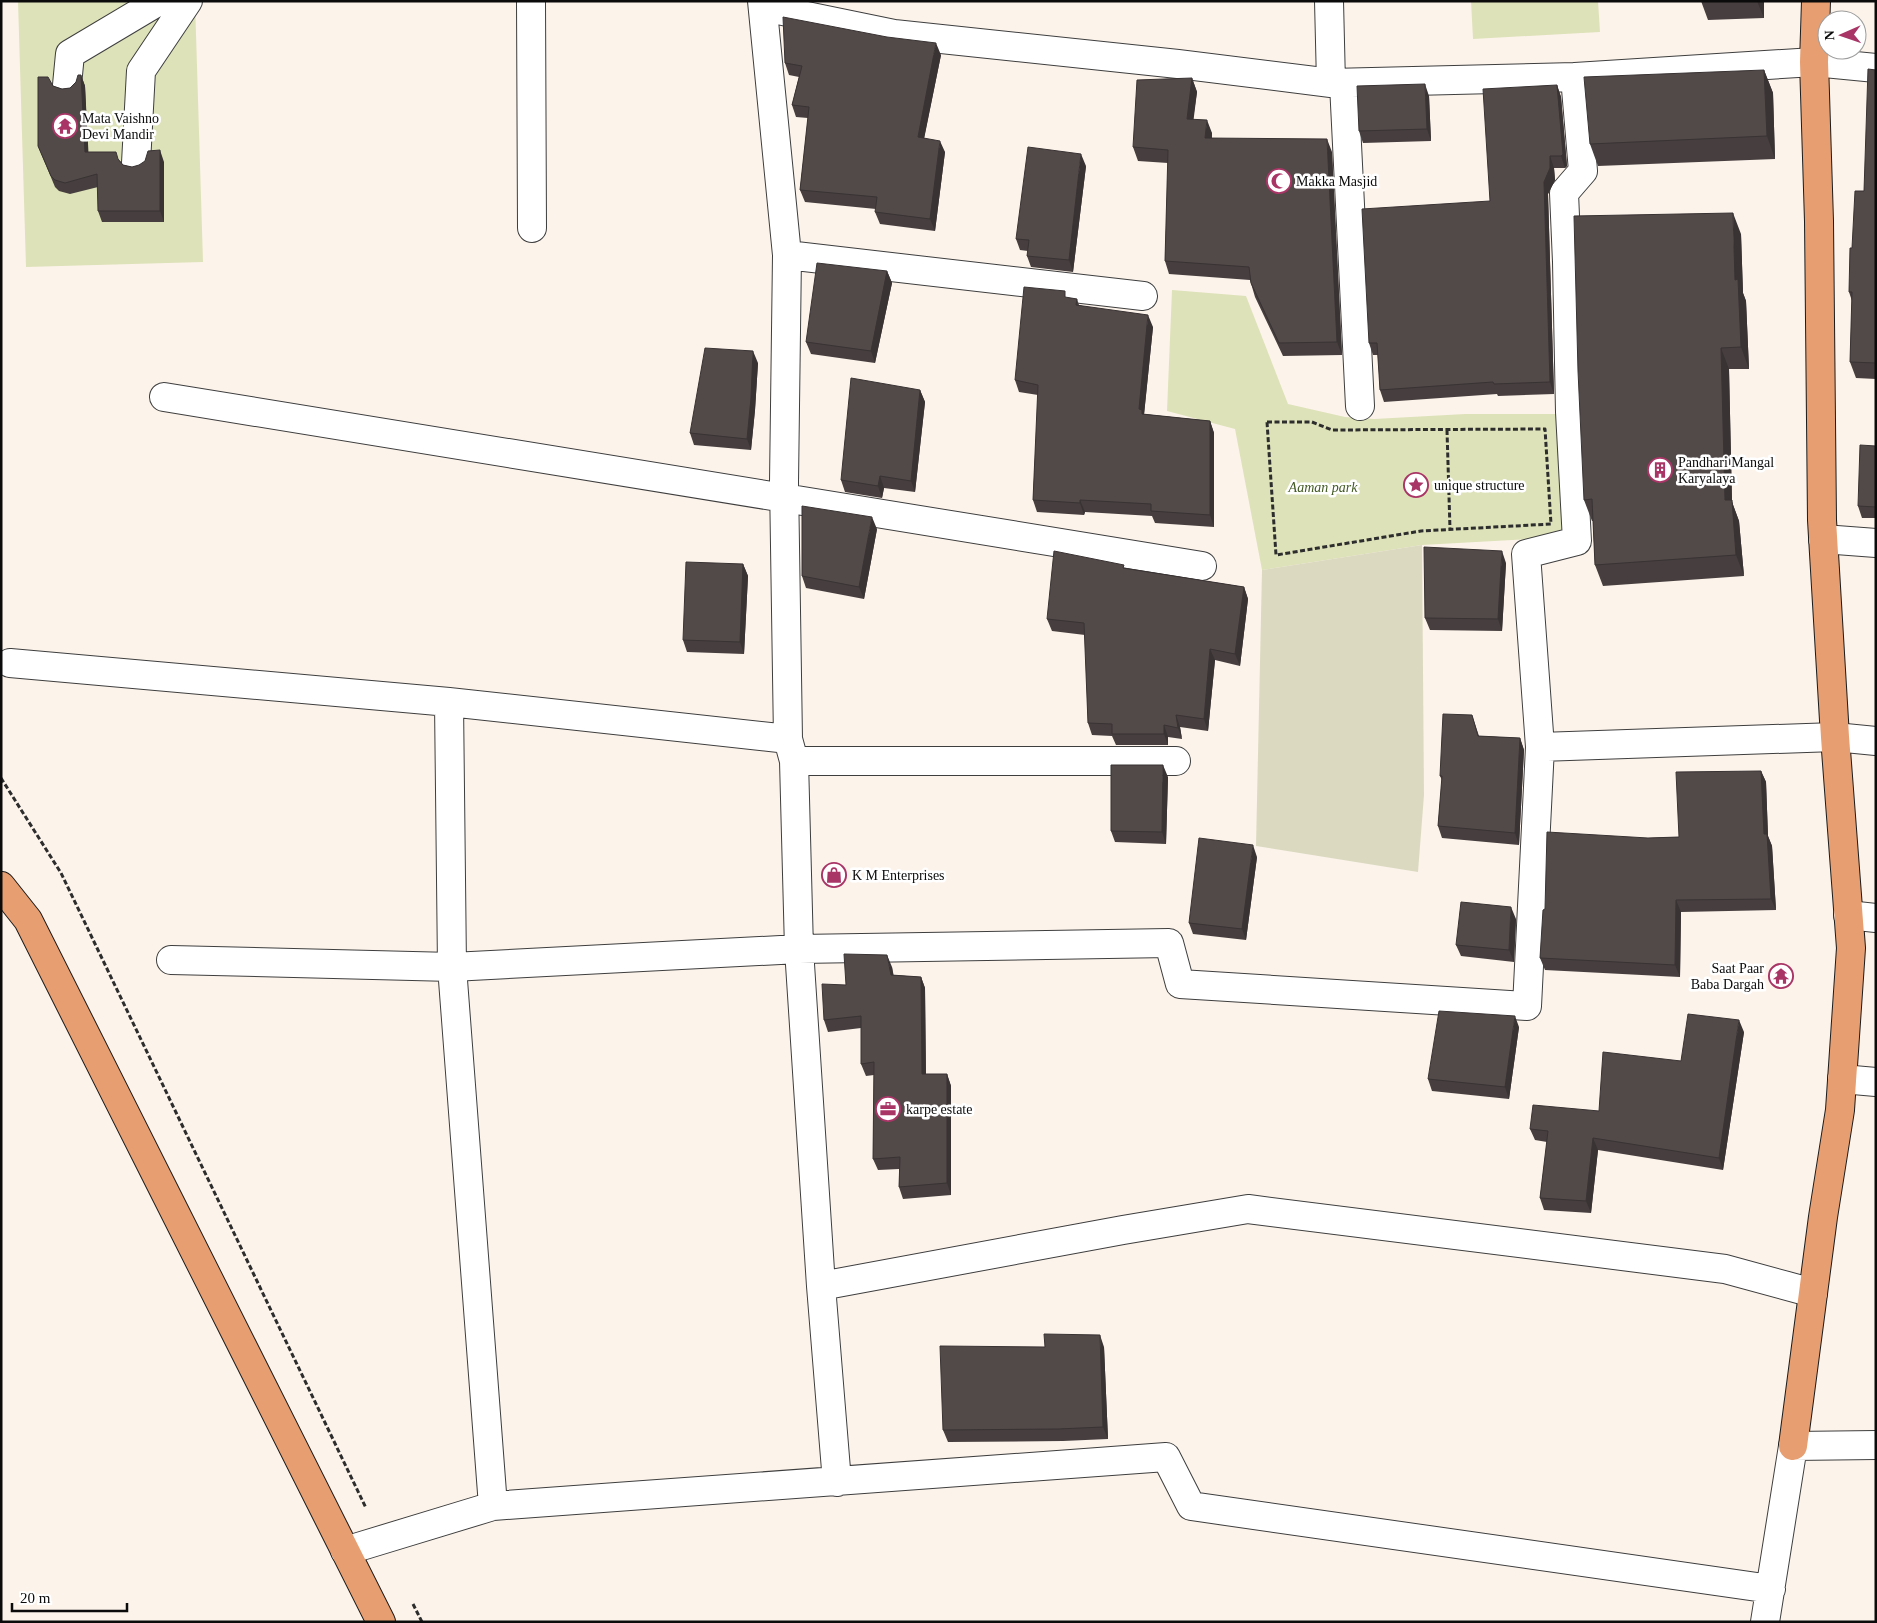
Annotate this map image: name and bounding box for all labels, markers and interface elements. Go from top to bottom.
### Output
north arrow [1817,10,1867,60]
text: N [1822,30,1837,41]
place label: Mata Vaishno Devi Mandir [82,111,159,142]
temple icon: Mata Vaishno Devi Mandir [52,113,78,139]
mosque icon: Makka Masjid [1266,168,1292,194]
place label: Makka Masjid [1296,174,1377,189]
place label: Pandhari Mangal Karyalaya [1678,455,1774,486]
building icon: Pandhari Mangal Karyalaya [1647,457,1673,483]
place icon: unique structure [1403,472,1429,498]
place label: unique structure [1434,478,1525,493]
park label: Aaman park [1288,480,1358,495]
shop icon: K M Enterprises [821,862,847,888]
place label: K M Enterprises [852,868,945,883]
place label: Saat Paar Baba Dargah [1691,961,1764,992]
temple icon: Saat Paar Baba Dargah [1768,963,1794,989]
office icon: karpe estate [875,1096,901,1122]
place label: karpe estate [906,1102,972,1117]
scale bar [12,1580,128,1612]
text: 20 m [20,1590,51,1606]

